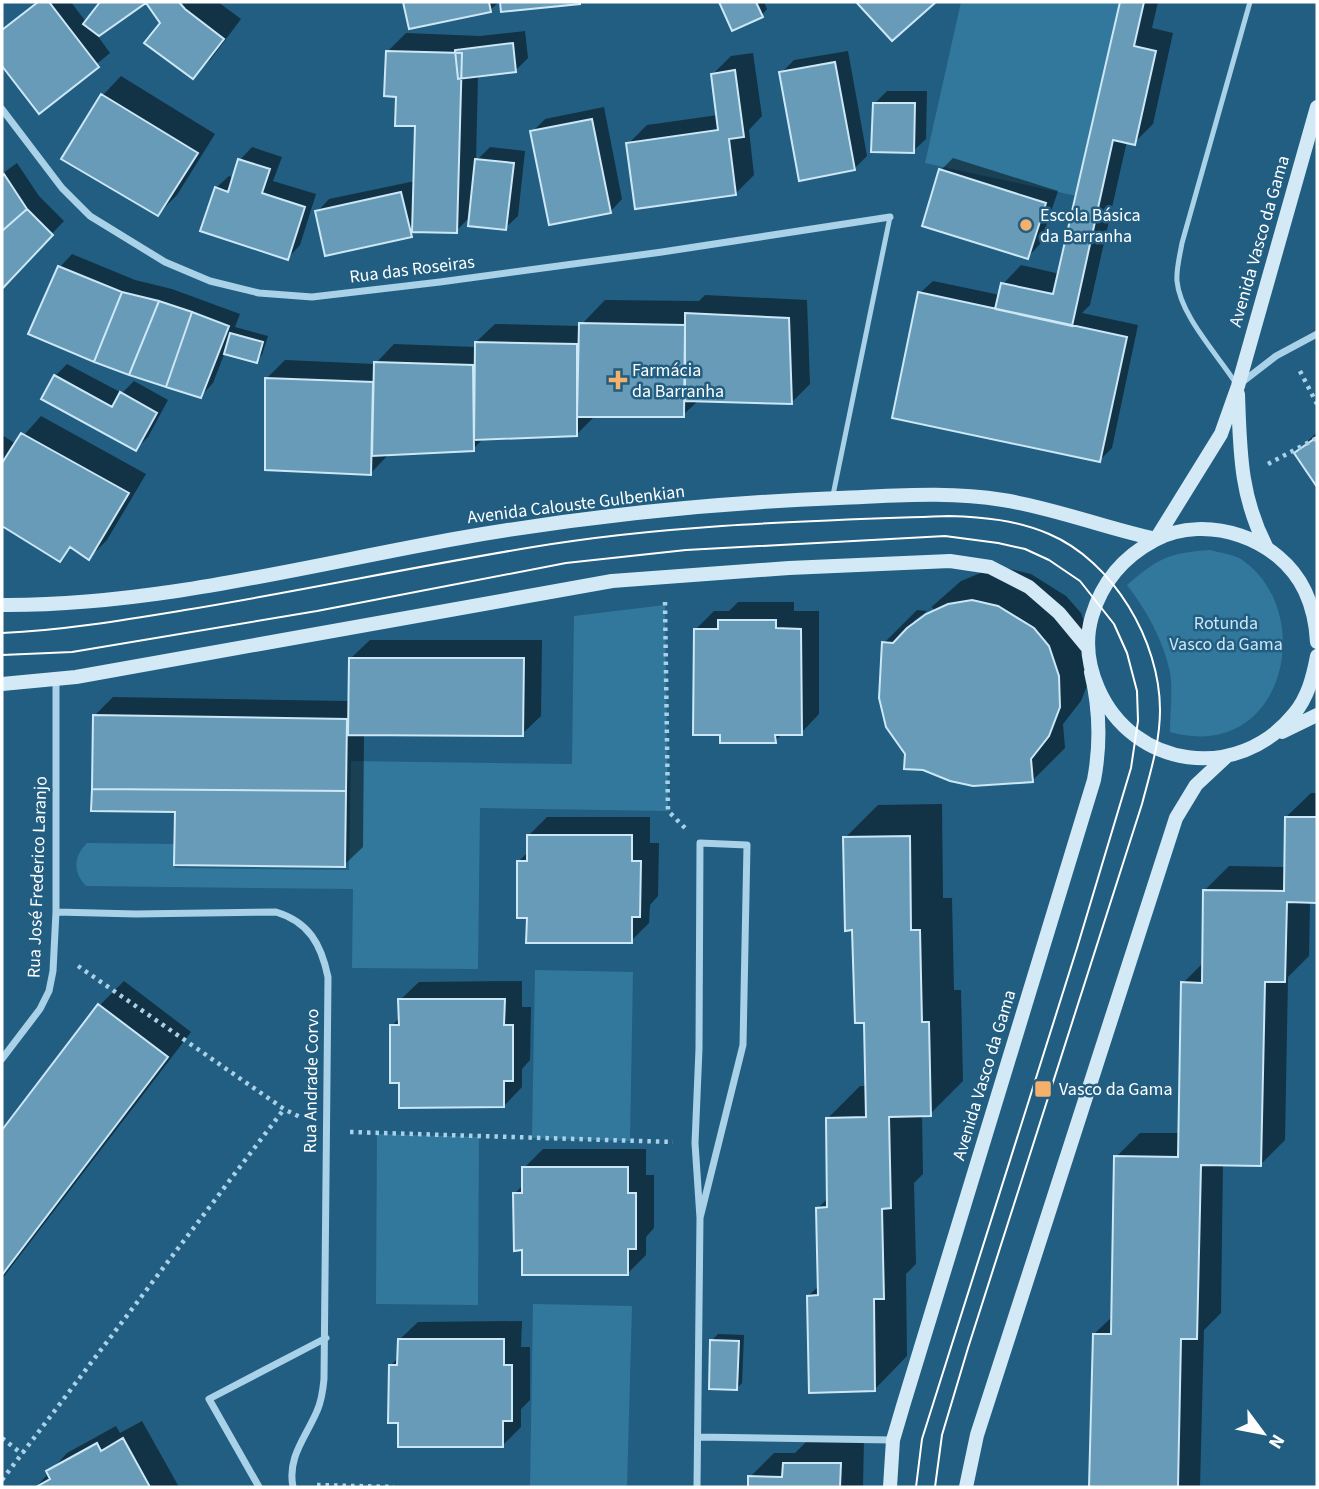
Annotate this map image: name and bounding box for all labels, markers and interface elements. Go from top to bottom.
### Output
street label: Avenida Vasco da Gama [1223,152,1296,330]
place label: Escola Básica da Barranha [1040,203,1141,249]
marker: Escola Básica da Barranha [1018,217,1034,233]
street label: Rua das Roseiras [348,249,476,290]
place label: Farmácia da Barranha [632,358,724,404]
marker: Farmácia da Barranha [610,372,626,388]
street label: Avenida Calouste Gulbenkian [466,479,686,530]
park label: Rotunda Vasco da Gama [1169,611,1283,657]
street label: Rua José Frederico Laranjo [21,776,54,978]
street label: Avenida Vasco da Gama [947,987,1022,1164]
street label: Rua Andrade Corvo [298,1009,325,1153]
place label: Vasco da Gama [1059,1077,1173,1102]
marker: Vasco da Gama [1033,1079,1053,1099]
north arrow [1228,1398,1298,1468]
text: N [1261,1429,1291,1454]

